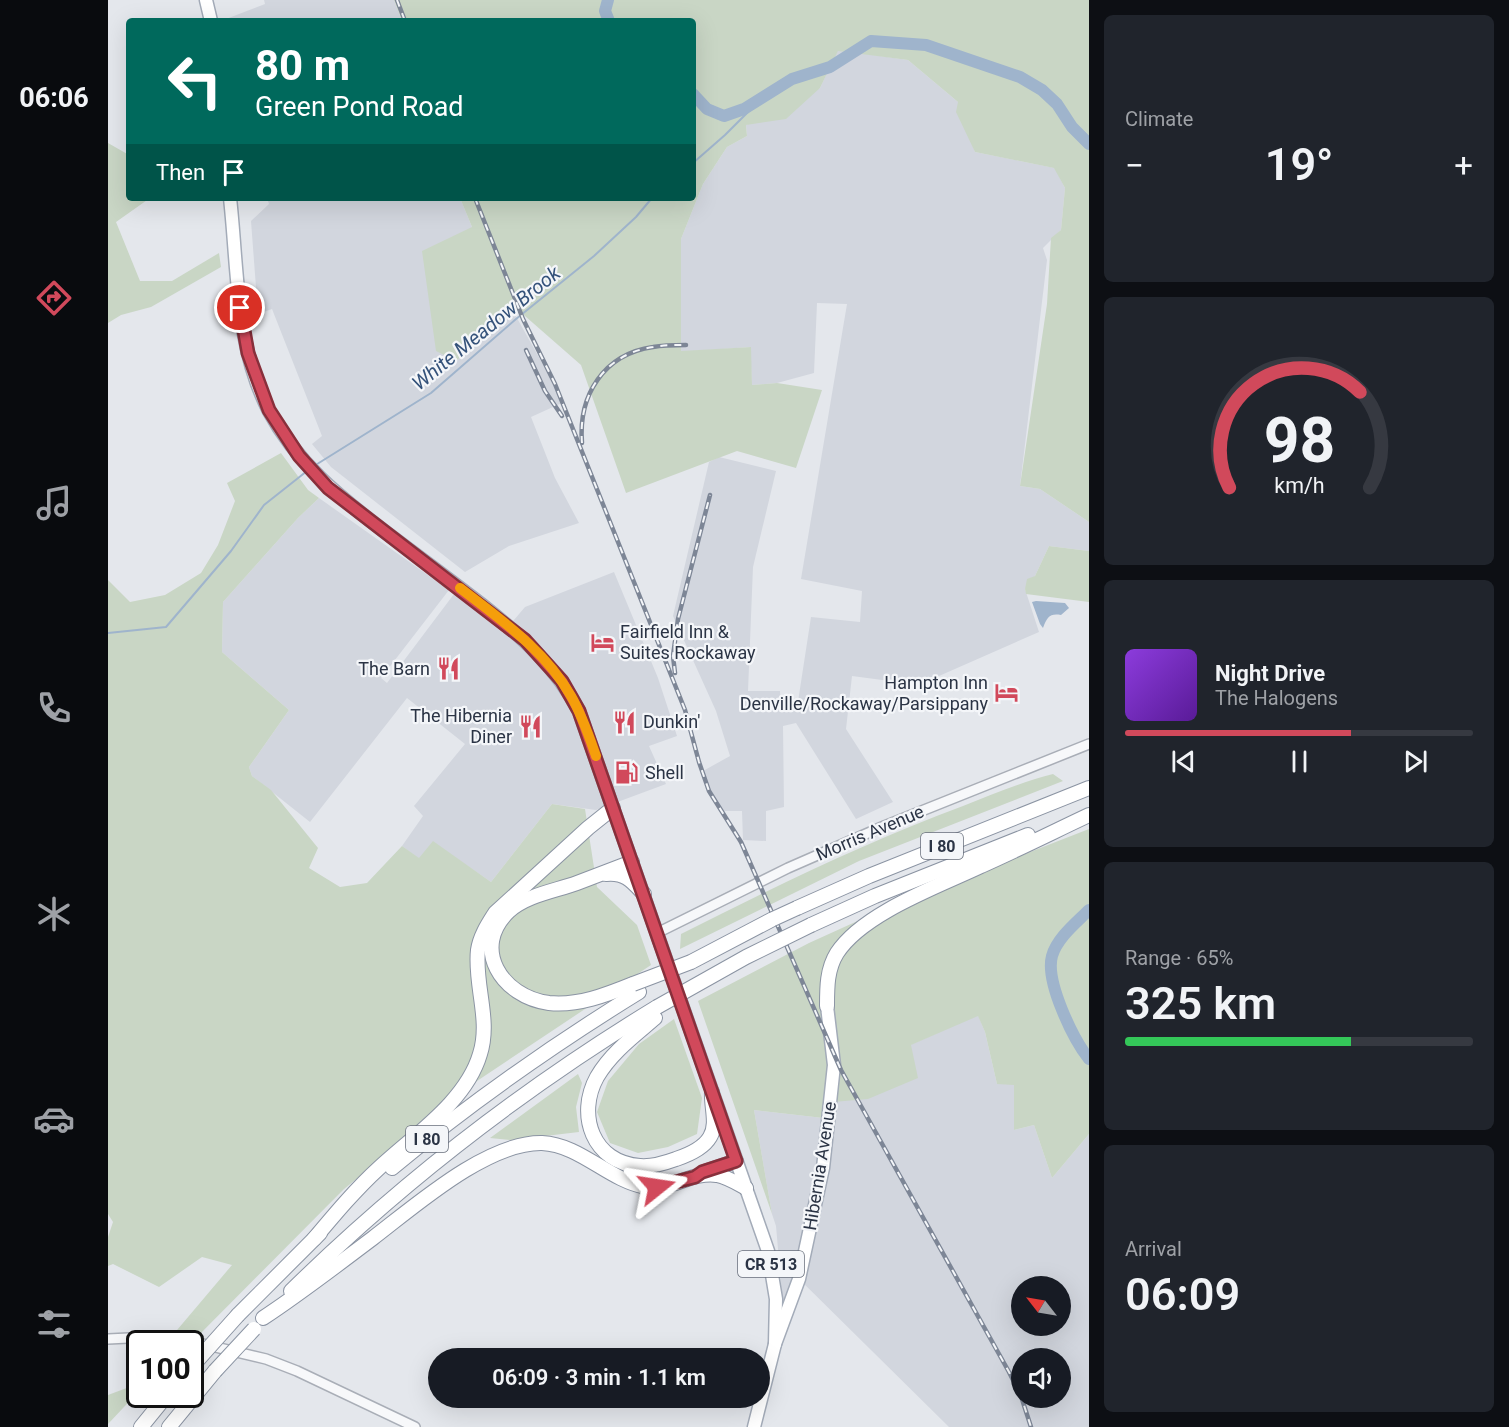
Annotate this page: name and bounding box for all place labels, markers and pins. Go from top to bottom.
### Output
pin [214,282,265,333]
place label: Fairfield Inn & Suites Rockaway [620,621,756,663]
hotel icon: Fairfield Inn & Suites Rockaway [589,629,615,655]
restaurant icon: The Barn [435,656,461,682]
place label: The Barn [358,658,430,679]
place label: Hampton Inn Denville/Rockaway/Parsippany [740,672,988,714]
hotel icon: Hampton Inn Denville/Rockaway/Parsippany [993,680,1019,706]
place label: The Hibernia Diner [410,705,512,747]
restaurant icon: Dunkin' [612,709,638,735]
place label: Dunkin' [643,711,700,732]
restaurant icon: The Hibernia Diner [517,713,543,739]
fuel station icon: Shell [614,760,640,786]
place label: Shell [645,762,684,783]

